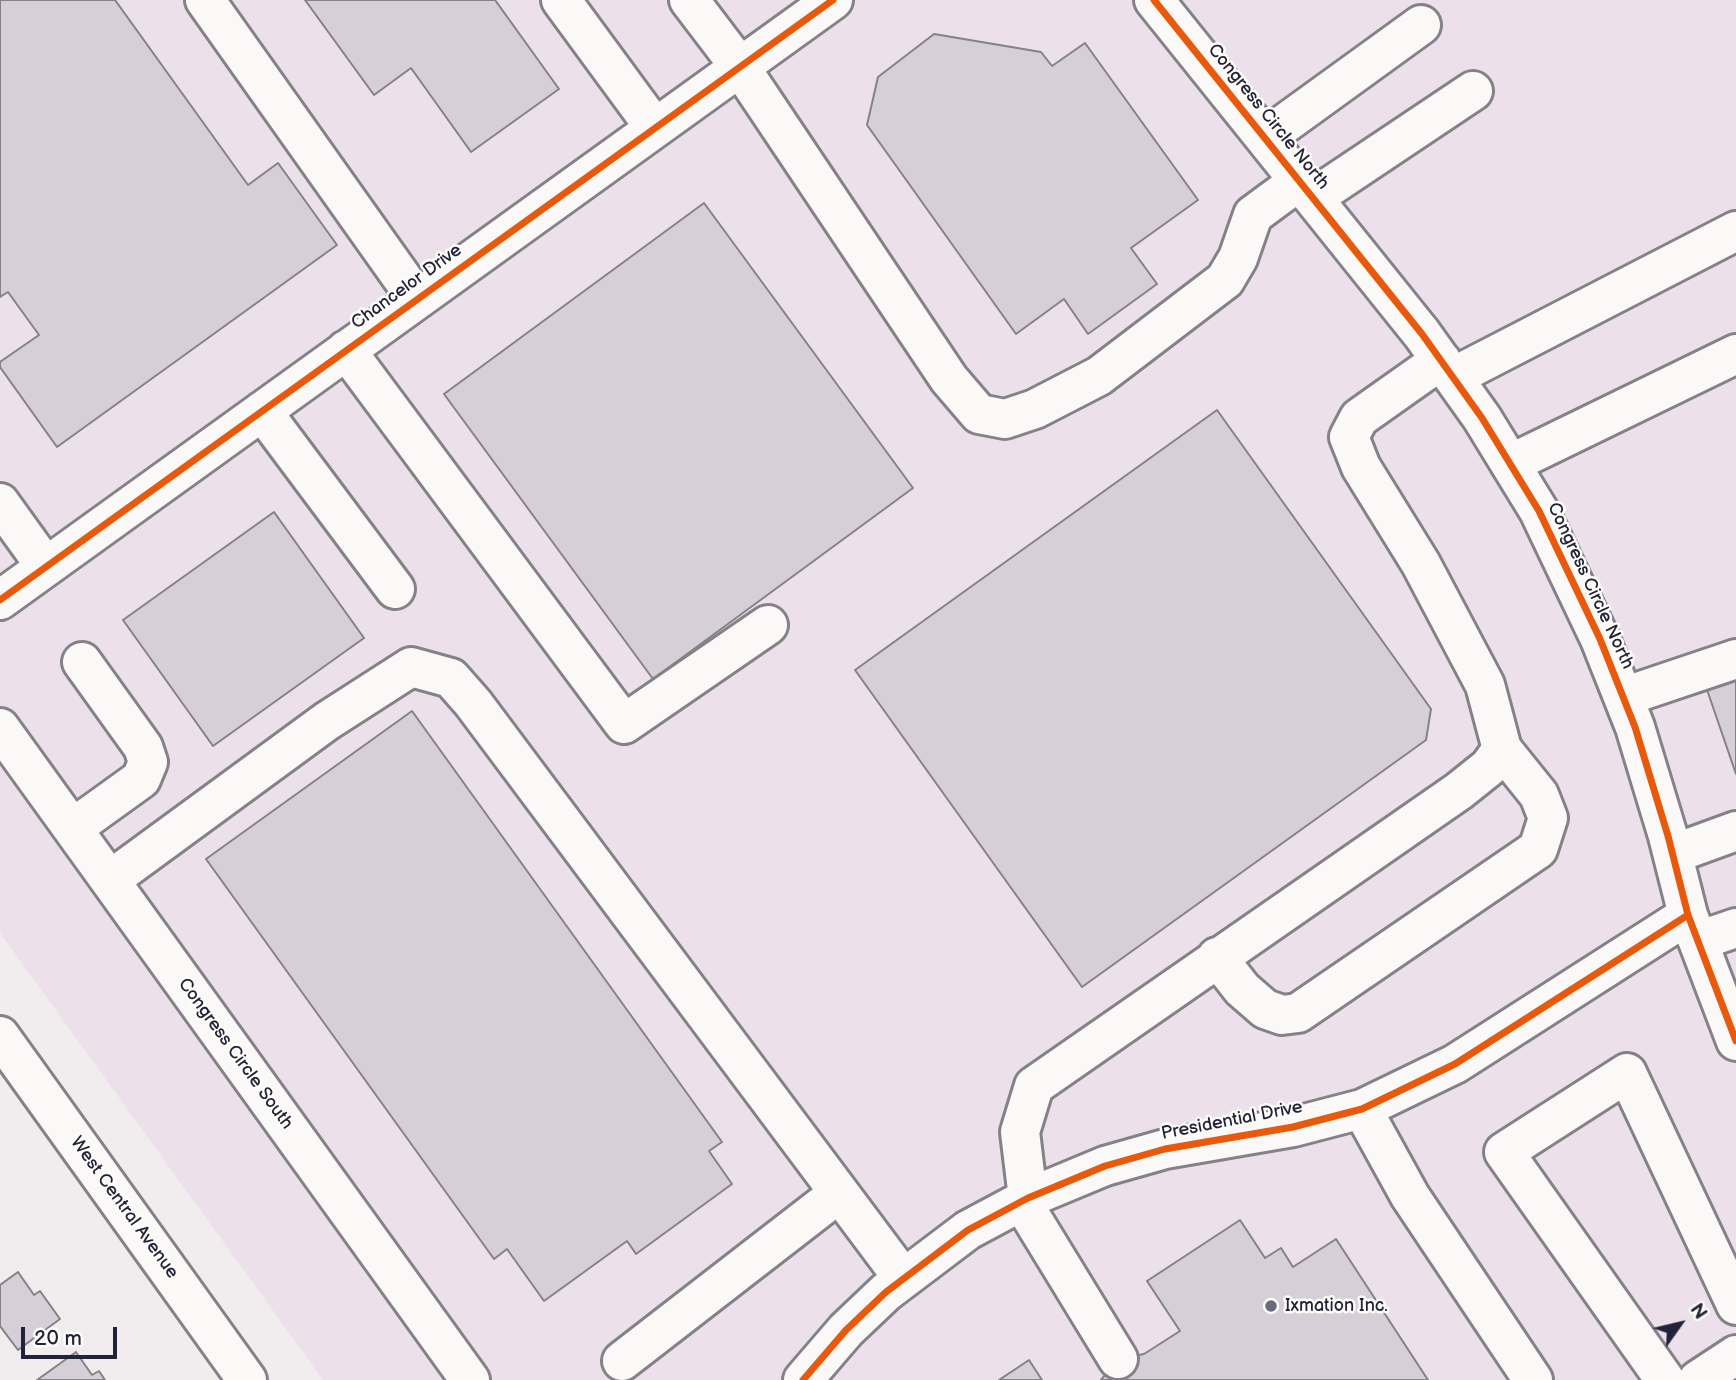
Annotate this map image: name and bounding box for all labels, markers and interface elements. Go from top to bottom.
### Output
street label: Congress Circle North [1203,40,1333,194]
street label: Chancelor Drive [348,240,466,334]
street label: Congress Circle North [1542,499,1638,673]
street label: Congress Circle South [173,974,297,1134]
street label: Presidential Drive [1160,1097,1304,1145]
street label: West Central Avenue [65,1133,183,1283]
north arrow [1645,1289,1715,1359]
place label: Ixmation Inc. [1285,1295,1388,1317]
marker: Ixmation Inc. [1263,1298,1279,1314]
text: N [1684,1300,1711,1324]
scale bar [24,1314,121,1358]
text: 20 m [34,1326,82,1351]

